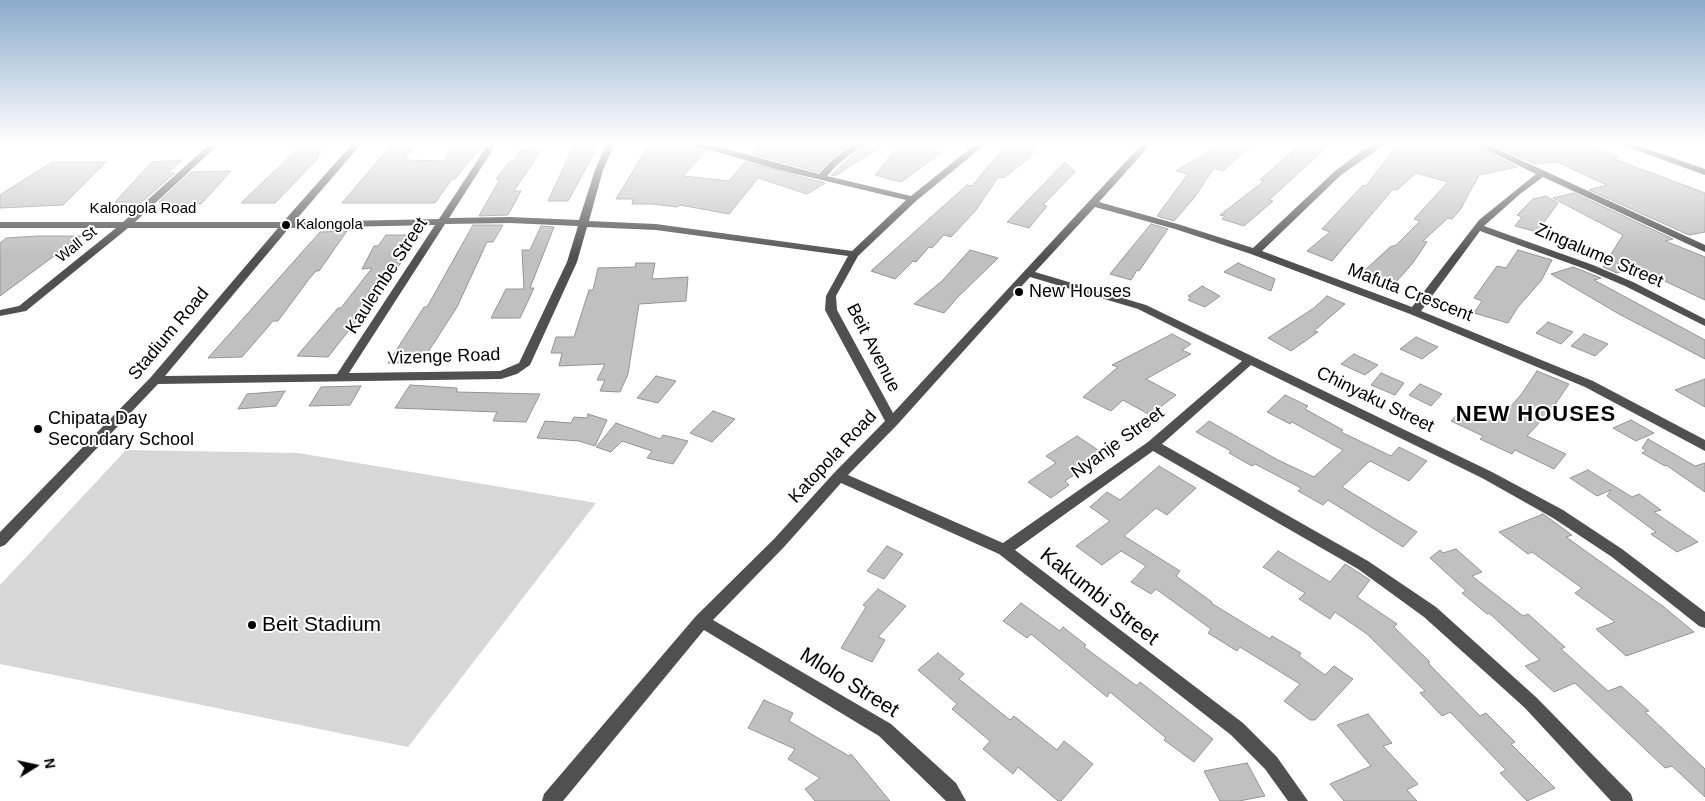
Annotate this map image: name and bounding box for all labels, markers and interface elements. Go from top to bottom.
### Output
street label: Kalongola Road [90,200,196,218]
street label: Kaulembe Street [341,214,433,338]
place label: Kalongola [296,216,363,234]
marker: Kalongola [280,219,292,231]
street label: Zingalume Street [1532,219,1666,293]
street label: Wall St [53,223,101,267]
street label: Mafuta Crescent [1344,259,1476,327]
place label: New Houses [1029,281,1131,303]
street label: Stadium Road [124,283,214,385]
marker: New Houses [1013,286,1025,298]
street label: Beit Avenue [841,300,905,396]
street label: Vizenge Road [387,344,501,370]
street label: Chinyaku Street [1313,362,1437,438]
street label: Nyanje Street [1068,402,1168,484]
district label: NEW HOUSES [1455,402,1617,428]
street label: Katopola Road [784,406,882,508]
place label: Chipata Day Secondary School [48,408,194,450]
marker: Chipata Day Secondary School [32,423,44,435]
street label: Kakumbi Street [1035,543,1163,651]
place label: Beit Stadium [262,612,381,638]
marker: Beit Stadium [246,619,258,631]
street label: Mlolo Street [795,643,903,723]
north arrow [10,741,60,791]
text: N [41,757,59,770]

